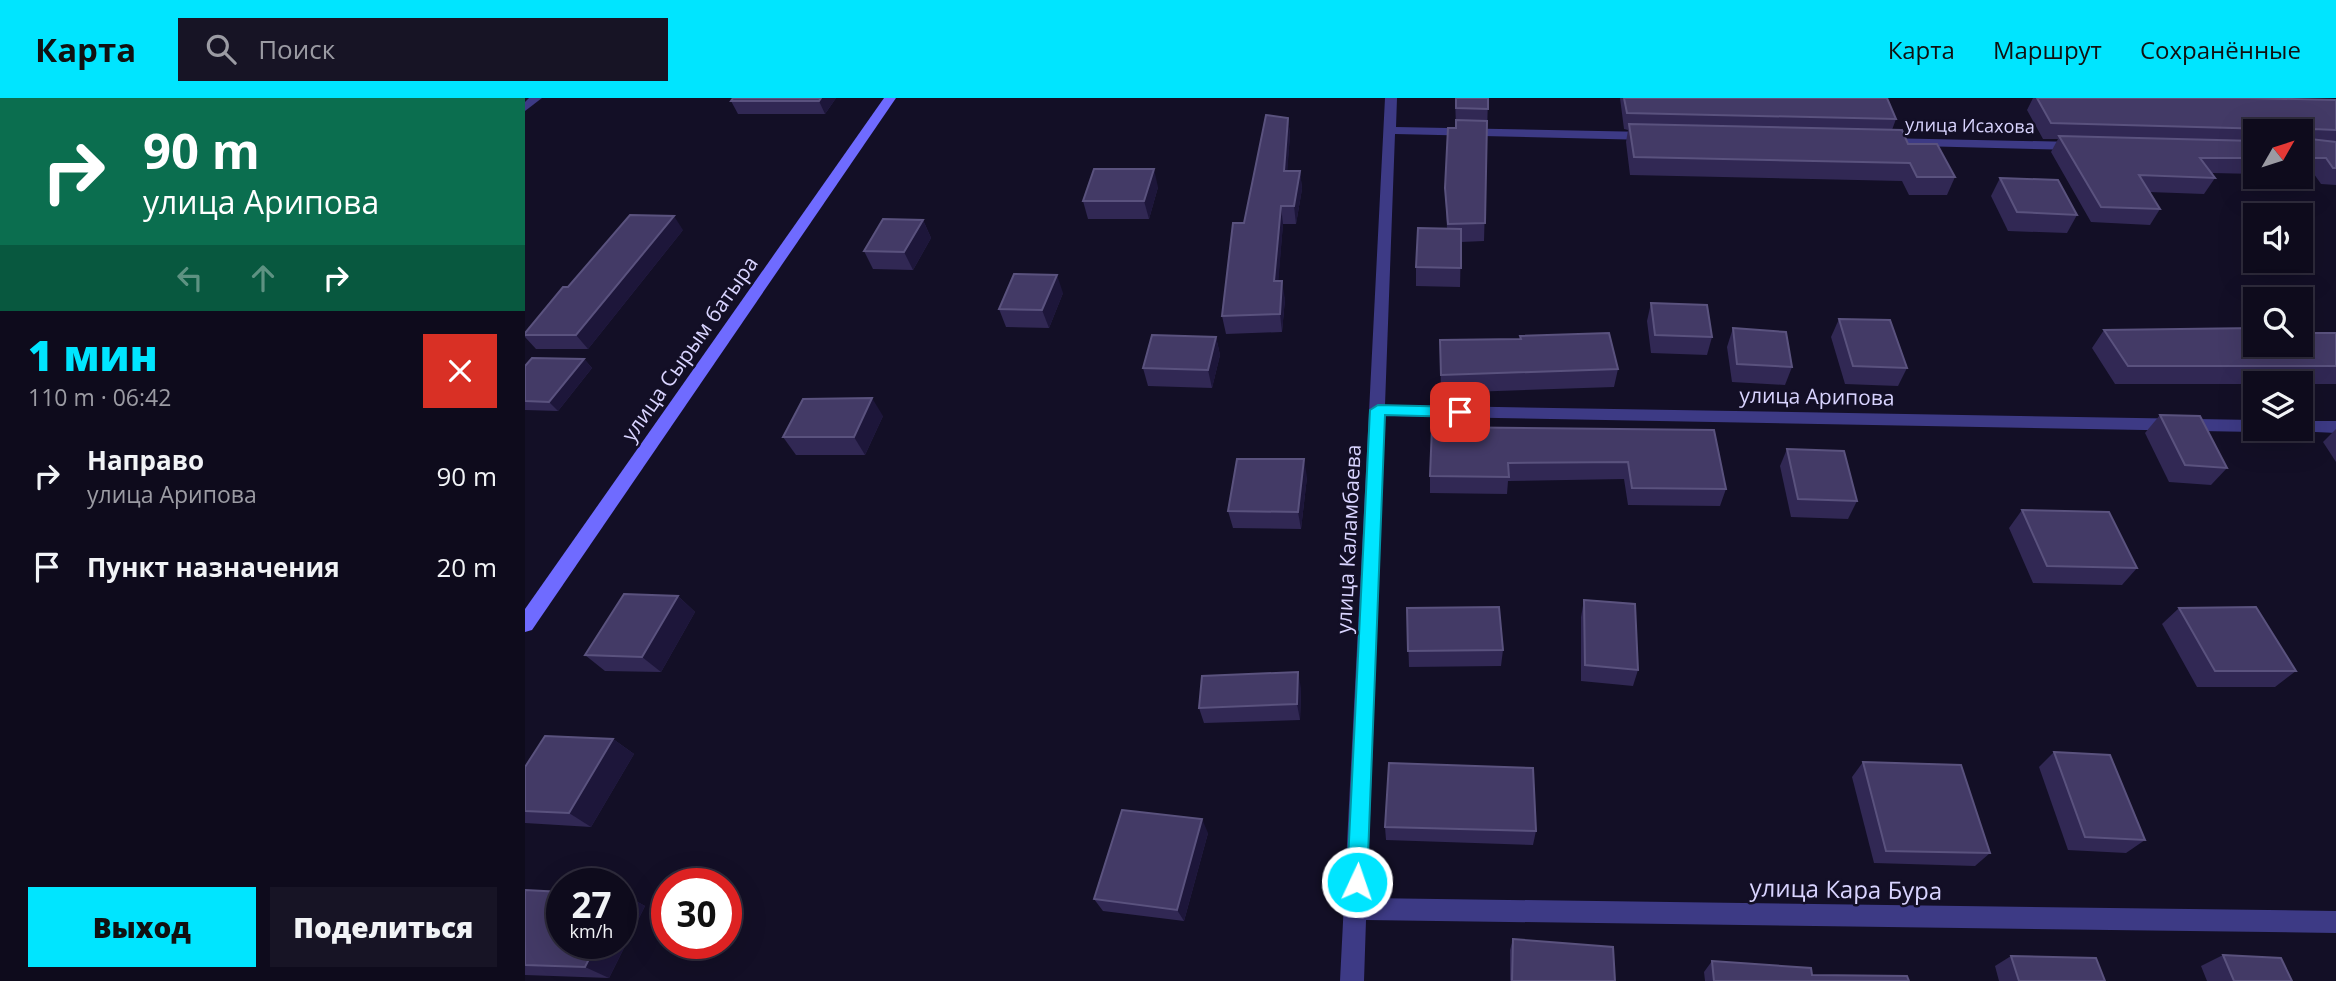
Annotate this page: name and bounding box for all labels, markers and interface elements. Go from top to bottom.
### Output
search box [178,18,668,81]
text: Карта [35,27,136,72]
icon: search [202,30,240,68]
text: Поиск [258,31,335,67]
text: Карта [1888,33,1955,66]
text: Маршрут [1993,33,2102,66]
text: Сохранённые [2140,33,2301,66]
street label: улица Исахова [1905,112,2035,138]
text: 90 m [143,117,260,183]
north arrow [2243,119,2313,189]
map controls [2243,119,2313,441]
icon: right [28,126,119,217]
text: улица Арипова [143,180,379,223]
button: sound [2243,203,2313,273]
street label: улица Сырым батыра [615,250,764,447]
icon: left [171,259,209,297]
icon: ahead [244,259,282,297]
icon: right [317,259,355,297]
button: search [2243,287,2313,357]
text: 1 мин [28,326,158,383]
button: close [423,334,497,408]
button: layers [2243,371,2313,441]
text: 110 m · 06:42 [28,381,171,413]
street label: улица Арипова [1739,381,1895,411]
pin [1430,382,1490,442]
icon: arrive [1441,393,1479,431]
text: Направо [87,442,204,478]
street label: улица Каламбаева [1329,444,1367,634]
icon: right [28,457,66,495]
text: 90 m [436,458,497,494]
text: улица Арипова [87,478,257,510]
icon: arrive [28,548,66,586]
text: Пункт назначения [87,549,340,585]
text: 20 m [436,549,497,585]
position arrow [1320,845,1394,919]
speed limit sign: 30 [651,868,742,959]
street label: улица Кара Бура [1749,870,1943,907]
text: 27 [571,881,612,928]
button: Выход [28,887,256,967]
button: Поделиться [270,887,497,967]
text: km/h [570,919,613,943]

